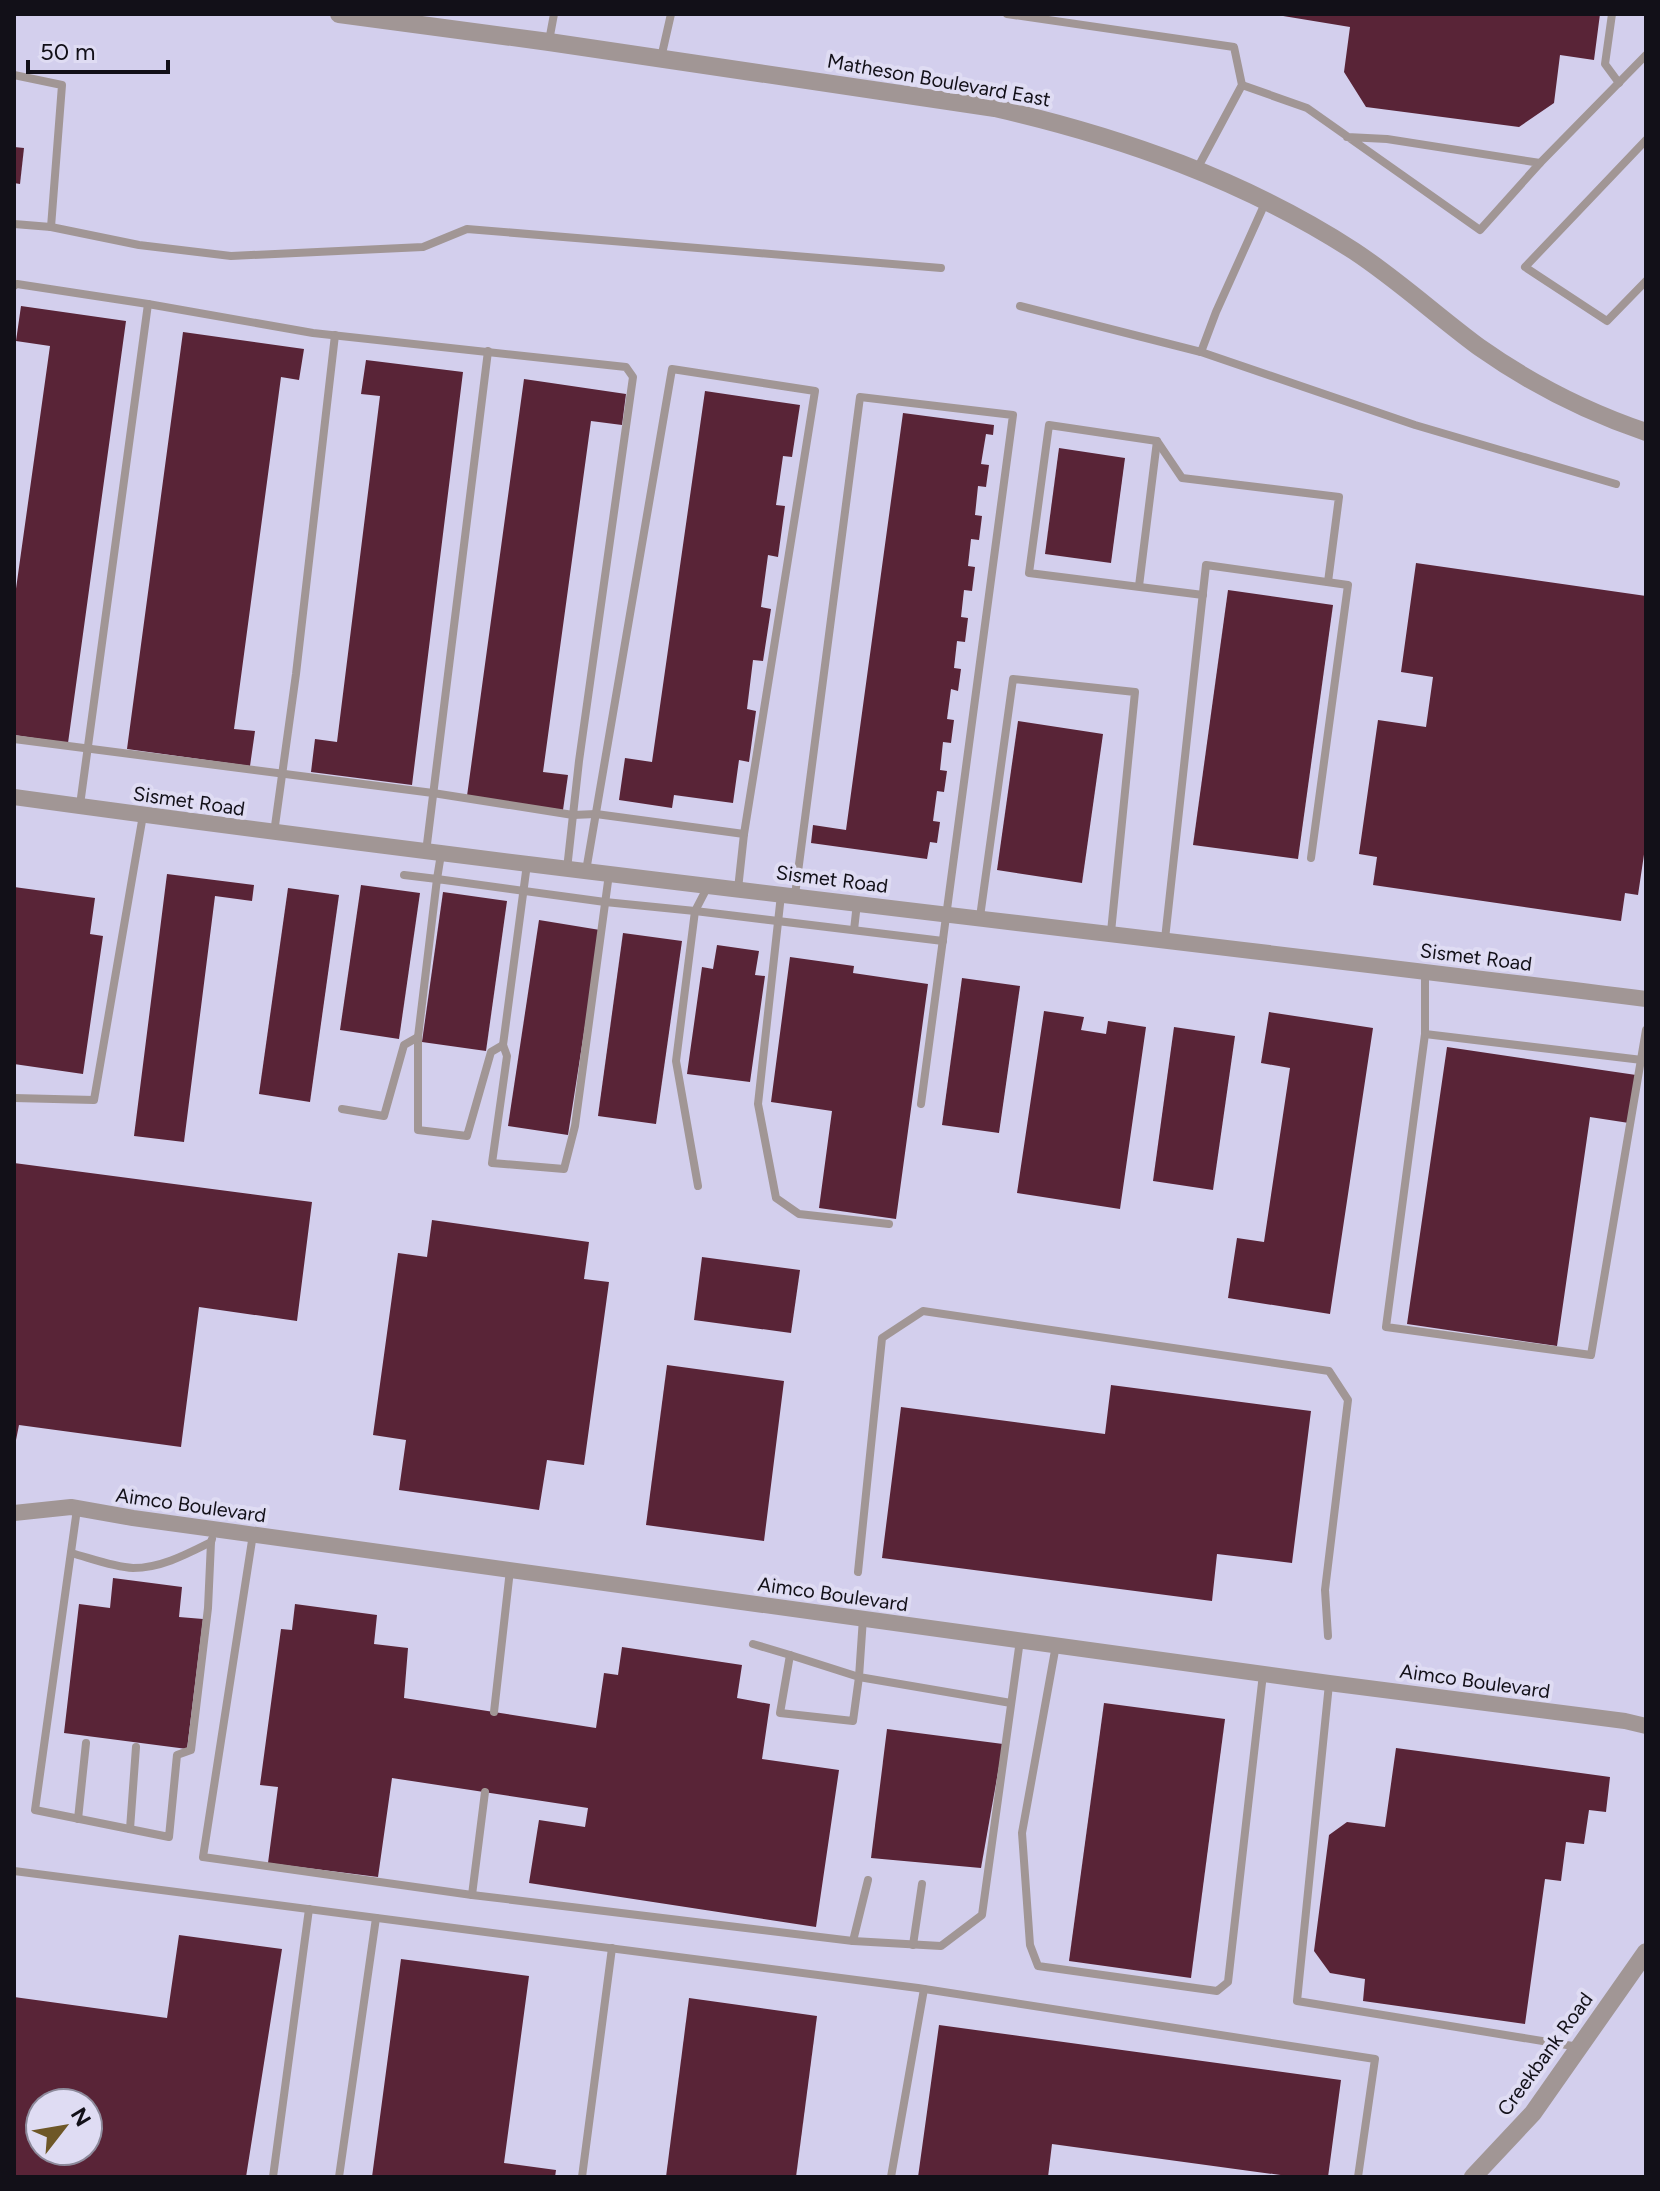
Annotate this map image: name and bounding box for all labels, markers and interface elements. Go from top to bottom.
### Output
scale bar [28,24,168,74]
text: 50 m [40,37,96,66]
street label: Matheson Boulevard East [825,49,1053,111]
street label: Sismet Road [132,781,246,821]
street label: Sismet Road [775,860,889,898]
street label: Sismet Road [1419,938,1533,976]
street label: Aimco Boulevard [114,1483,268,1527]
street label: Aimco Boulevard [756,1572,910,1616]
street label: Aimco Boulevard [1398,1659,1552,1703]
street label: Creekbank Road [1492,1988,1598,2120]
north arrow [24,2087,104,2167]
text: N [65,2103,97,2131]

